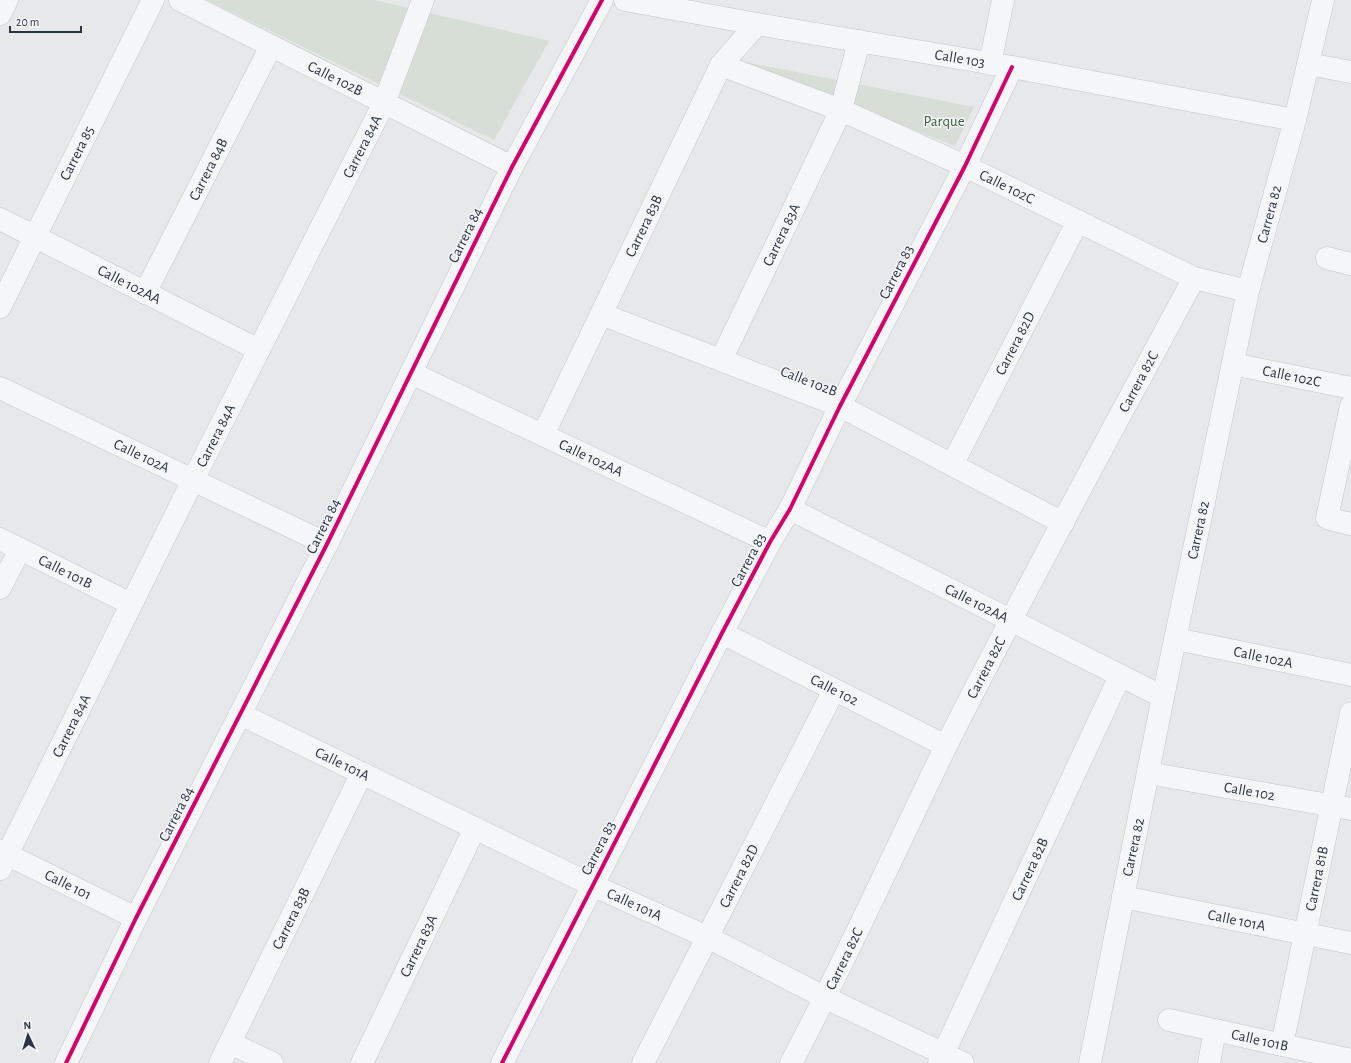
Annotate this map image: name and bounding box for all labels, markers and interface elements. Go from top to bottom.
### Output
scale bar [10,8,81,34]
text: 20 m [16,16,39,28]
street label: Calle 103 [934,47,986,70]
street label: Calle 102B [305,59,365,99]
street label: Carrera 84A [340,113,385,181]
park label: Parque [923,114,965,129]
street label: Carrera 85 [57,124,97,183]
street label: Carrera 84B [187,136,231,203]
street label: Calle 102C [977,167,1037,207]
street label: Carrera 82 [1255,183,1284,245]
street label: Carrera 83B [623,193,665,259]
street label: Carrera 83A [760,201,803,268]
street label: Carrera 84 [446,205,485,265]
street label: Carrera 83 [876,243,916,302]
street label: Calle 102AA [95,263,164,307]
street label: Carrera 82D [993,309,1038,378]
street label: Carrera 82C [1116,349,1161,415]
street label: Calle 102C [1261,363,1322,390]
street label: Calle 102B [778,364,839,399]
street label: Carrera 84A [194,402,238,470]
street label: Calle 102A [111,436,172,476]
street label: Calle 102AA [556,437,625,480]
street label: Carrera 84 [304,496,343,556]
street label: Carrera 82 [1185,499,1212,561]
street label: Carrera 83 [728,531,769,590]
street label: Calle 101B [36,552,94,591]
street label: Calle 102AA [942,581,1011,626]
street label: Carrera 82C [964,634,1009,701]
street label: Calle 102A [1232,644,1294,671]
street label: Calle 102 [808,672,861,709]
street label: Carrera 84A [50,692,94,760]
street label: Calle 101A [313,745,372,784]
street label: Calle 102 [1223,780,1276,803]
street label: Carrera 84 [156,784,197,844]
street label: Carrera 82 [1120,816,1147,878]
street label: Carrera 83 [578,819,618,878]
street label: Carrera 82B [1009,836,1051,903]
street label: Carrera 82D [717,842,762,910]
street label: Carrera 81B [1303,845,1331,912]
street label: Calle 101 [42,867,94,903]
street label: Carrera 83B [270,885,313,952]
street label: Calle 101A [605,886,664,924]
street label: Calle 101A [1206,907,1267,934]
street label: Carrera 83A [397,912,440,980]
street label: Carrera 82C [823,925,866,992]
north arrow [8,1015,48,1055]
text: N [23,1020,32,1031]
street label: Calle 101B [1230,1027,1290,1054]

